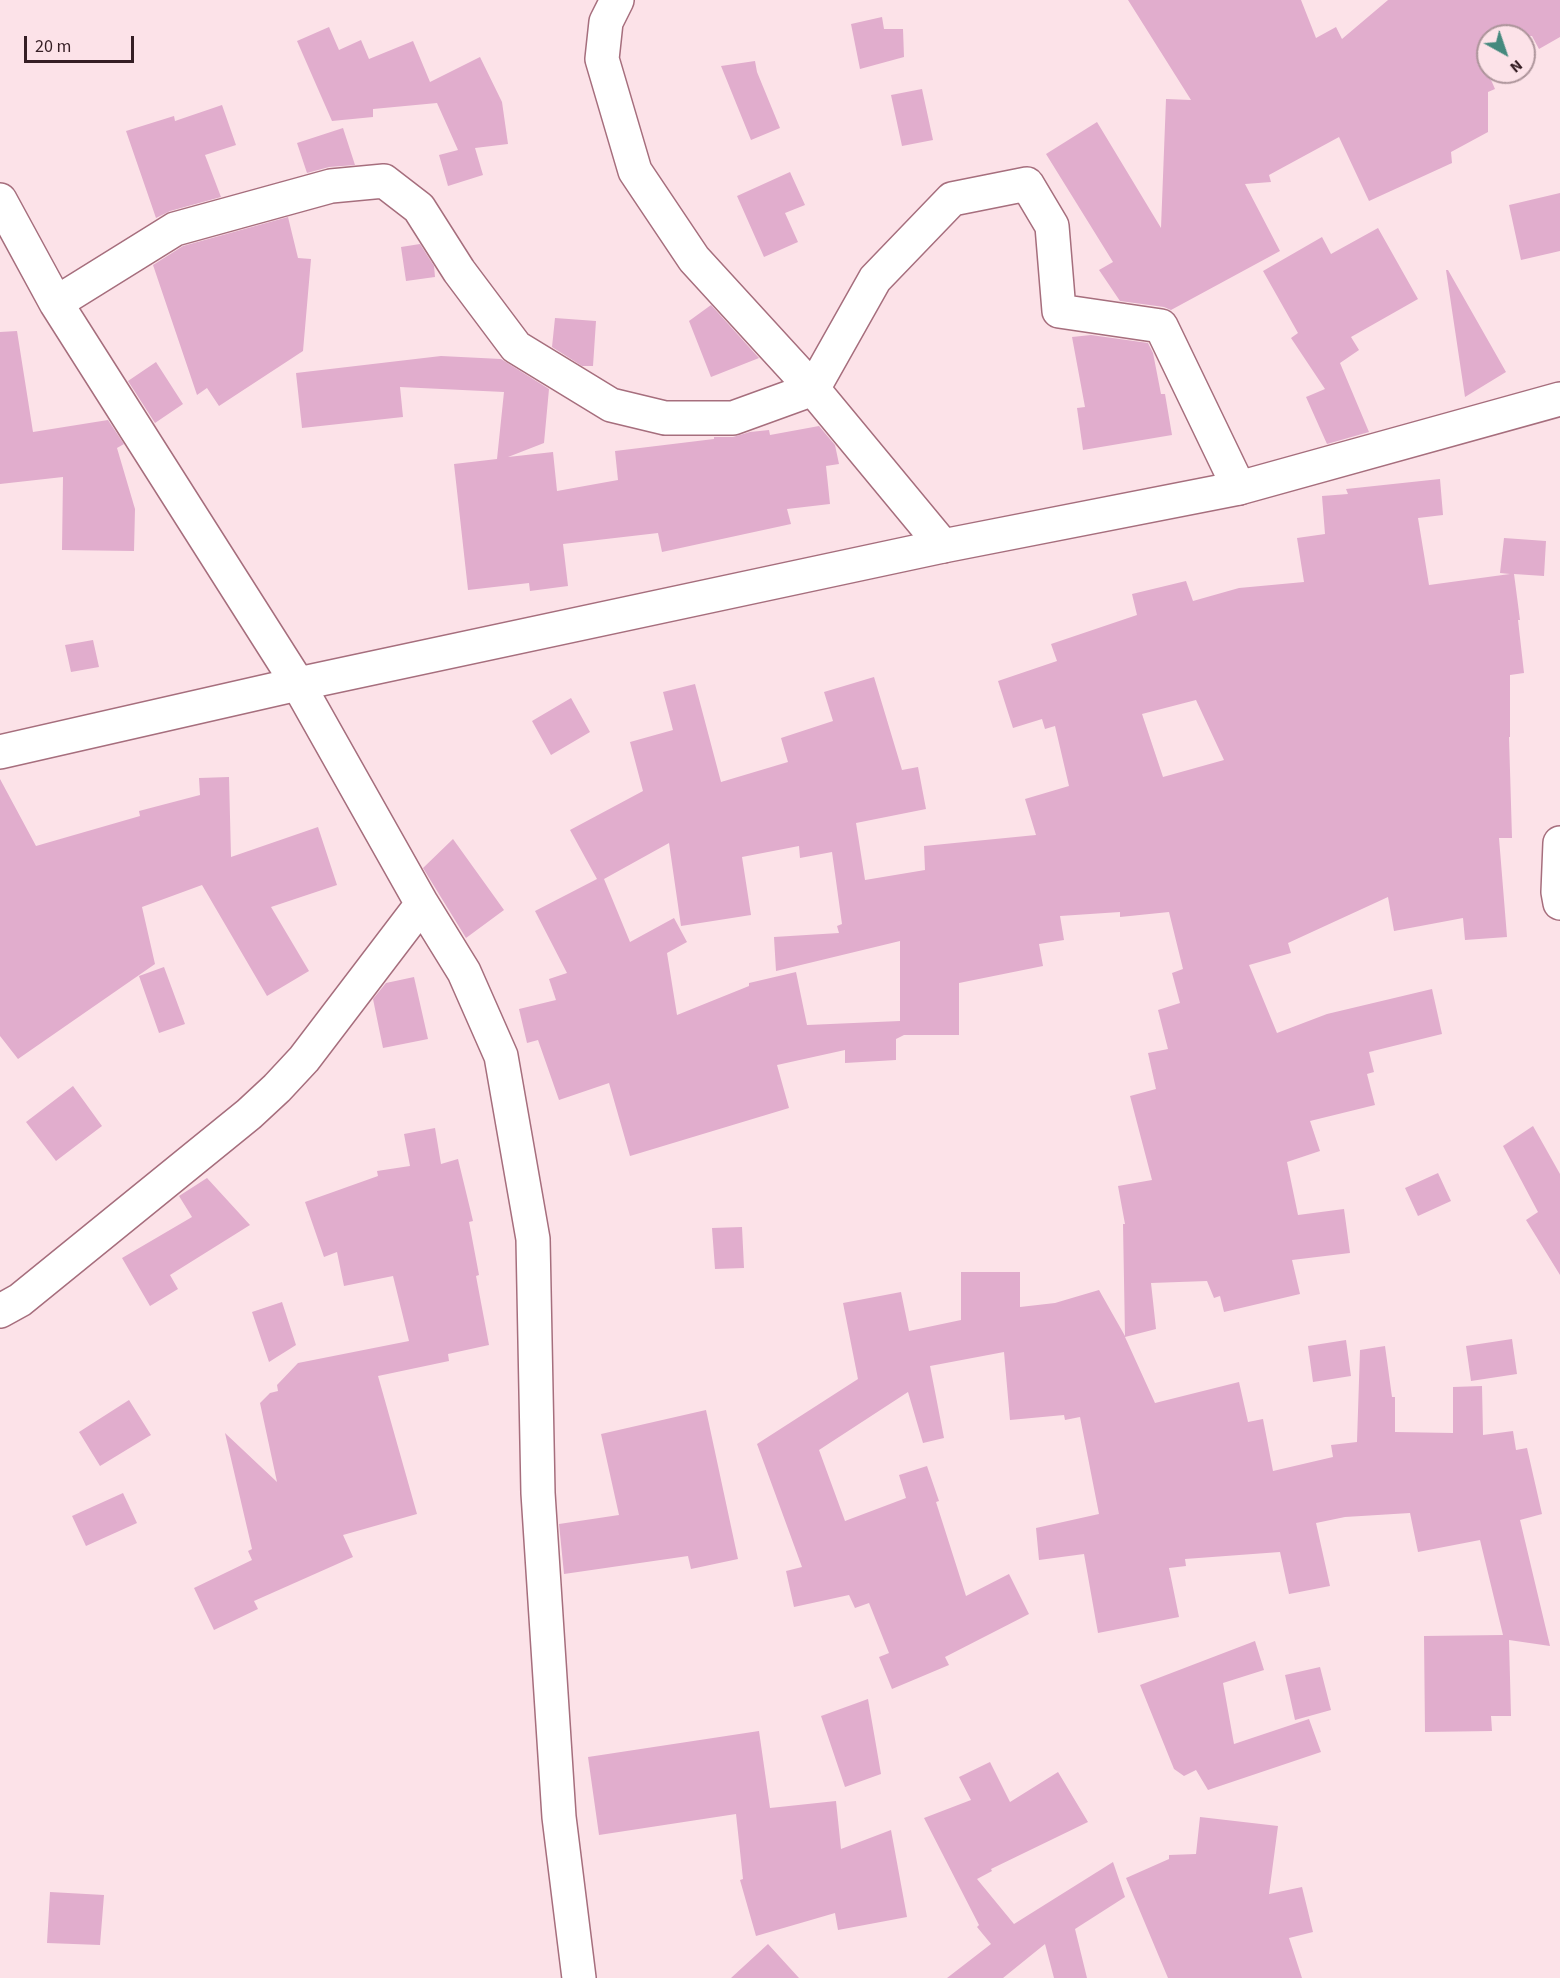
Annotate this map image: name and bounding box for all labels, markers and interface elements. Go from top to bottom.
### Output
scale bar [27,24,136,62]
north arrow [1476,24,1536,84]
text: 20 m [35,34,71,59]
text: N [1505,54,1527,78]

